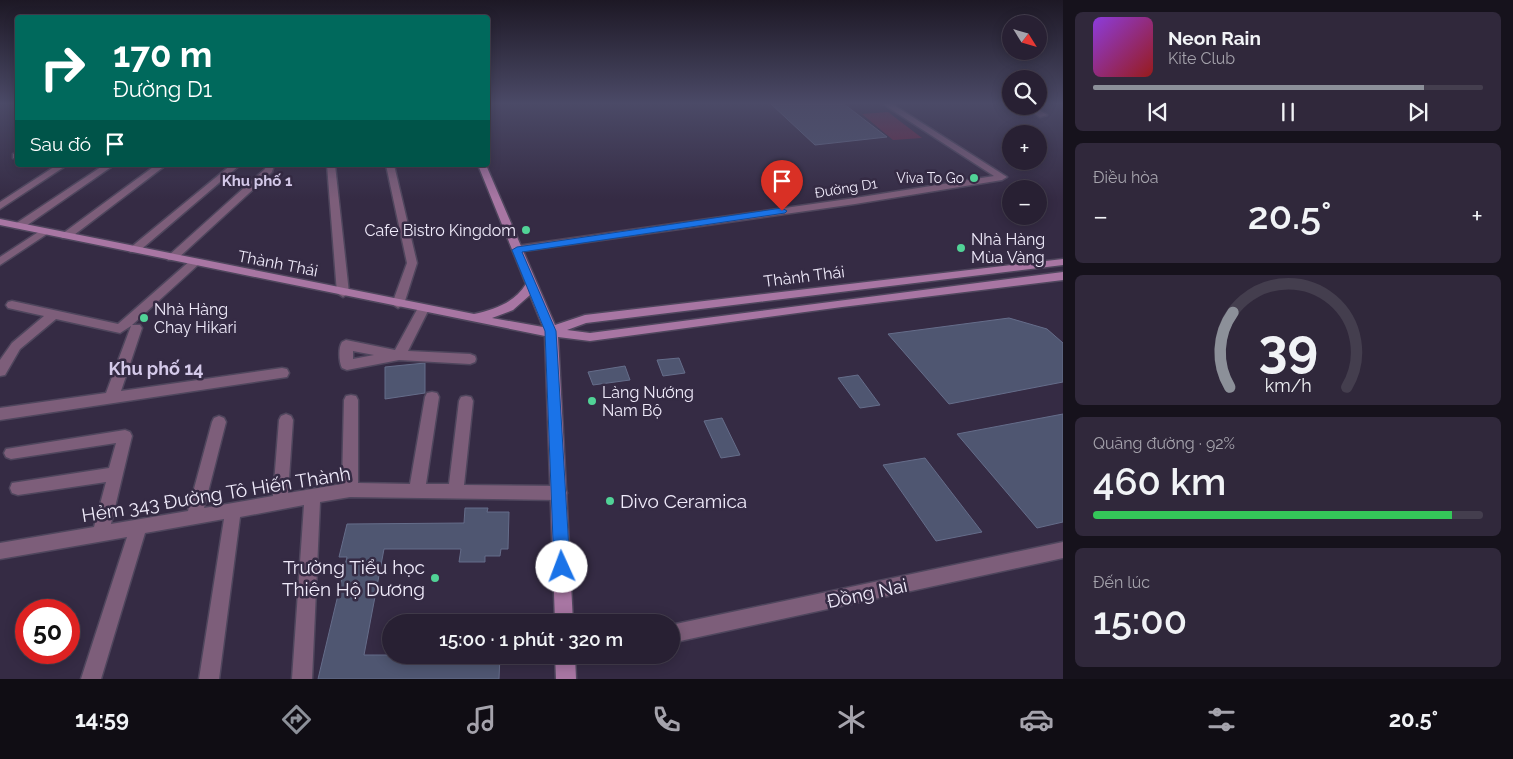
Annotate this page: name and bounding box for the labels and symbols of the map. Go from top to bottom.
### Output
north arrow [1002,15,1048,60]
pin [761,160,803,211]
place label: Viva To Go [896,170,964,186]
district label: Khu phố 1 [222,172,293,190]
marker: Viva To Go [968,172,980,184]
street label: Đường D1 [814,175,878,201]
place label: Cafe Bistro Kingdom [365,221,516,240]
marker: Cafe Bistro Kingdom [520,224,532,236]
place label: Nhà Hàng Mùa Vàng [971,230,1045,267]
marker: Nhà Hàng Mùa Vàng [955,242,967,254]
street label: Thành Thái [236,246,320,281]
street label: Thành Thái [763,262,846,291]
place label: Nhà Hàng Chay Hikari [154,300,237,337]
marker: Nhà Hàng Chay Hikari [138,312,150,324]
district label: Khu phố 14 [108,358,204,379]
place label: Làng Nướng Nam Bộ [602,383,694,420]
marker: Làng Nướng Nam Bộ [586,395,598,407]
street label: Hẻm 343 Đường Tô Hiến Thành [80,462,352,526]
place label: Divo Ceramica [620,490,747,512]
marker: Divo Ceramica [604,495,616,507]
position arrow [535,540,587,592]
place label: Trường Tiểu học Thiên Hộ Dương [282,556,425,600]
marker: Trường Tiểu học Thiên Hộ Dương [429,572,441,584]
street label: Đồng Nai [825,574,909,612]
speed limit sign: 50 [15,599,80,664]

